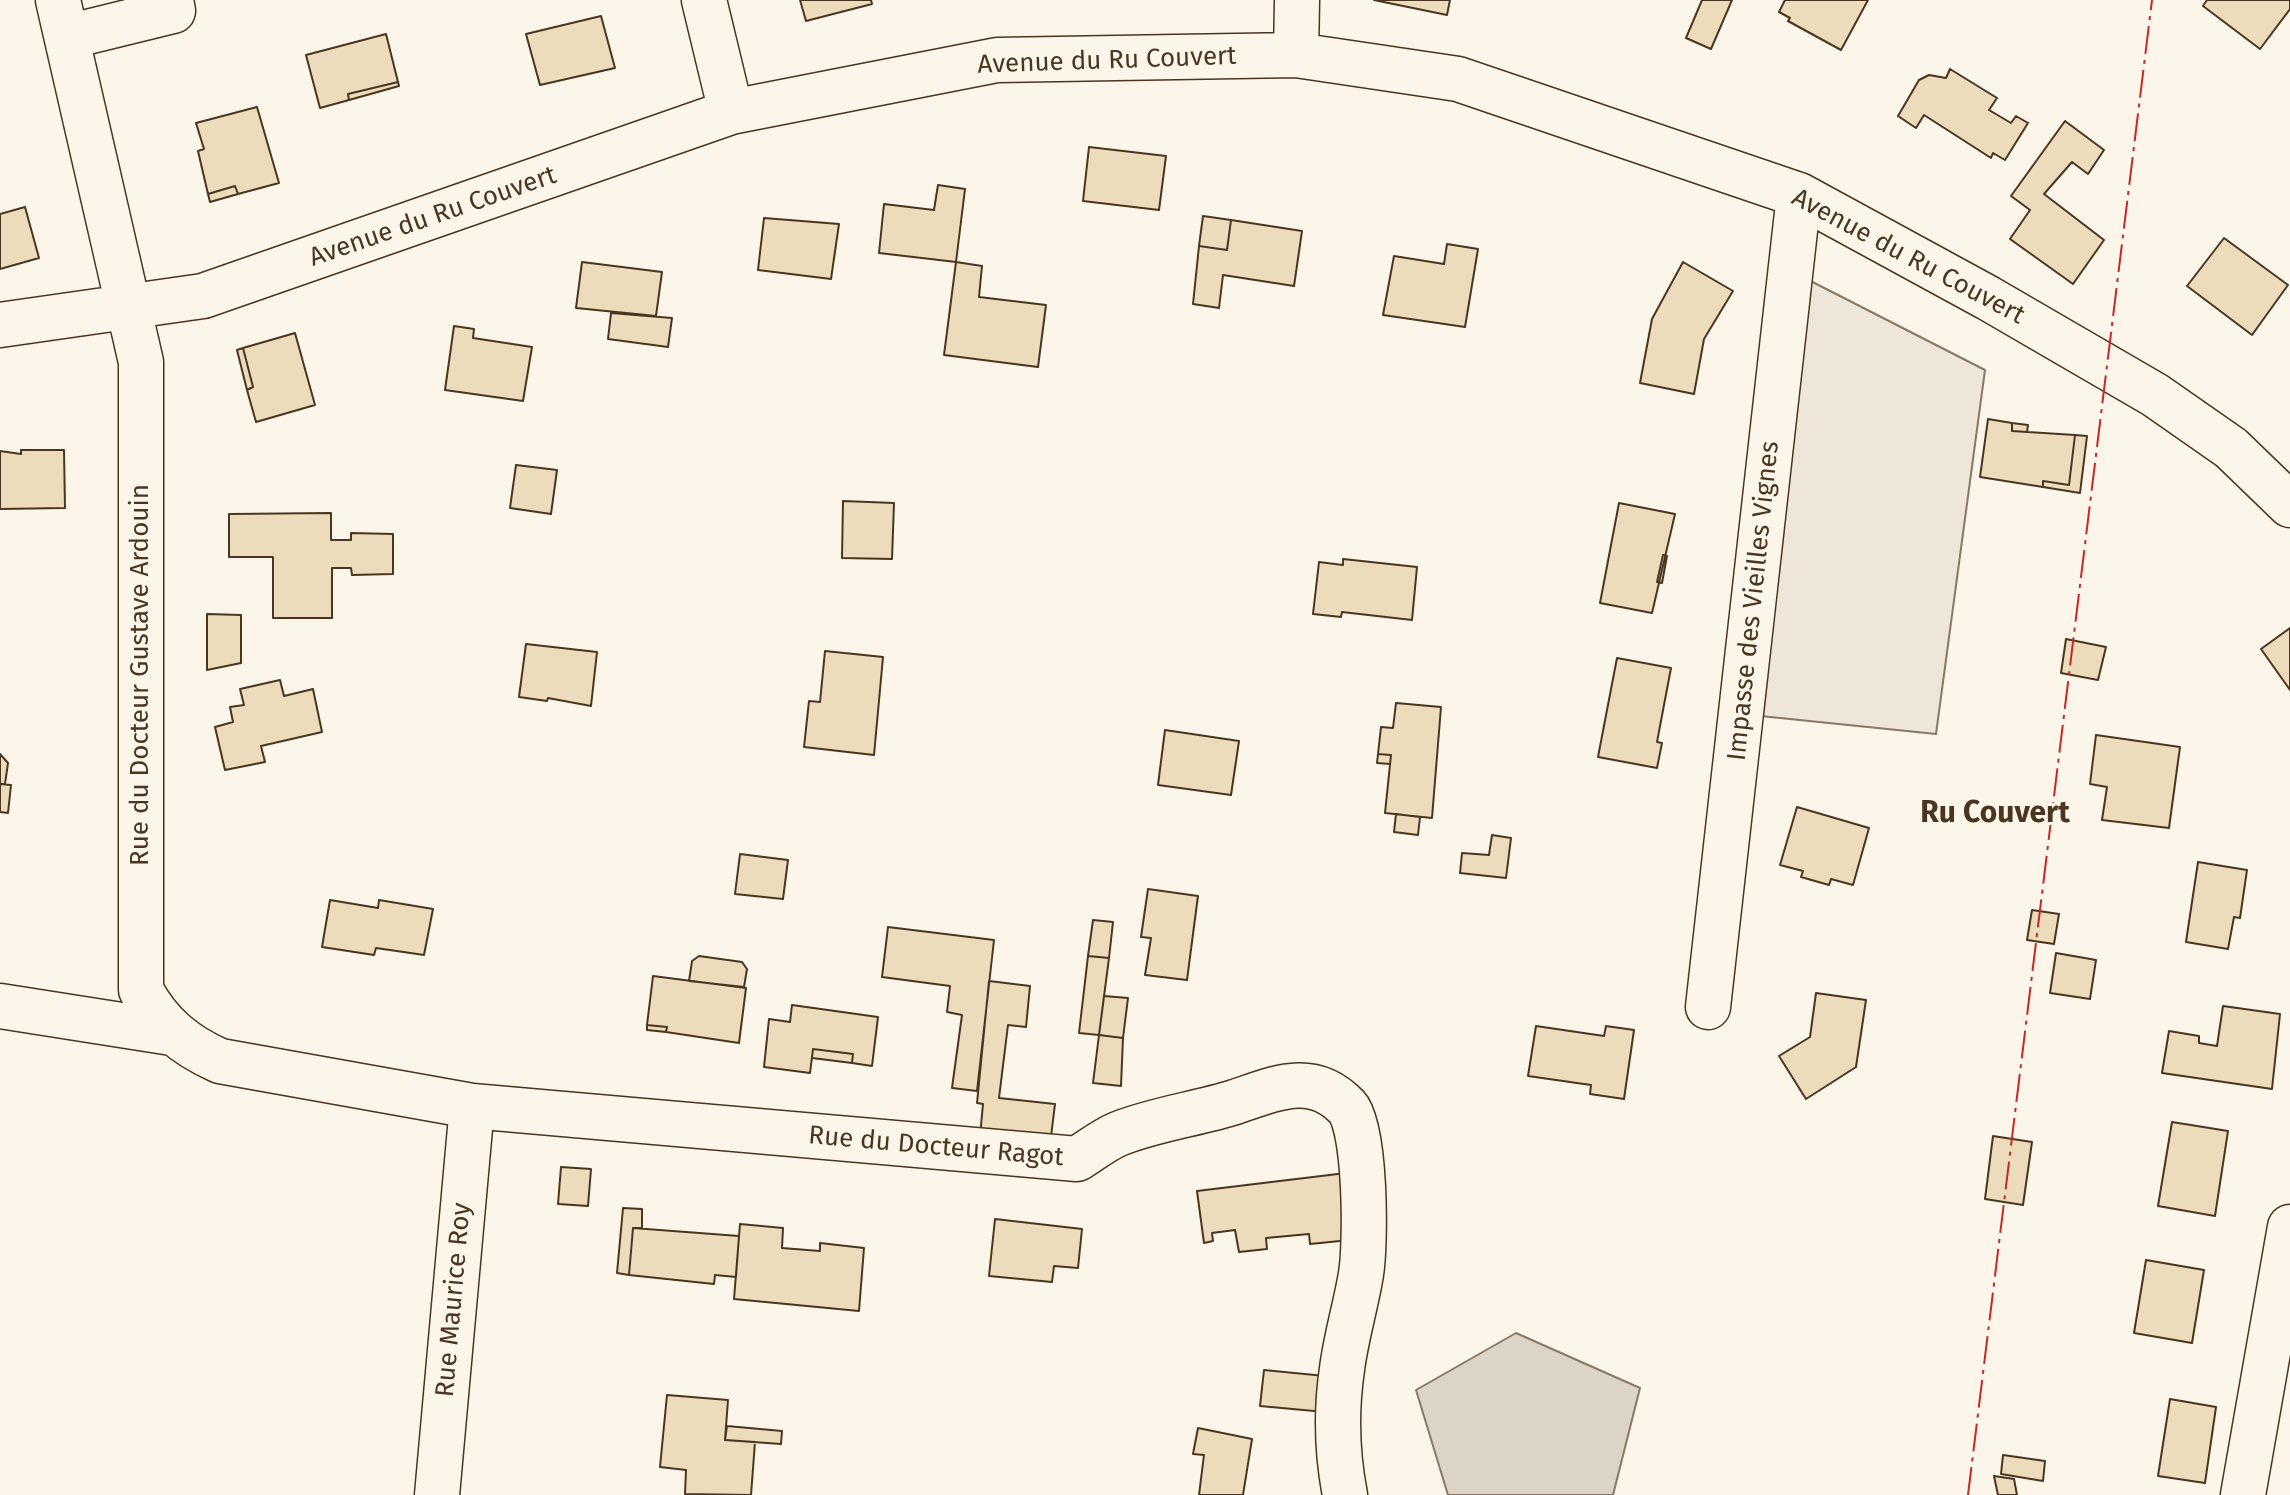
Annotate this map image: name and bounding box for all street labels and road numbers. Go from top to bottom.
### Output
street label: Avenue du Ru Couvert [977,41,1237,81]
street label: Avenue du Ru Couvert [305,160,561,274]
street label: Avenue du Ru Couvert [1786,182,2030,332]
street label: Impasse des Vieilles Vignes [1722,440,1786,762]
street label: Rue du Docteur Gustave Ardouin [125,484,157,866]
street label: Rue du Docteur Ragot [807,1120,1065,1174]
street label: Rue Maurice Roy [430,1202,478,1398]

